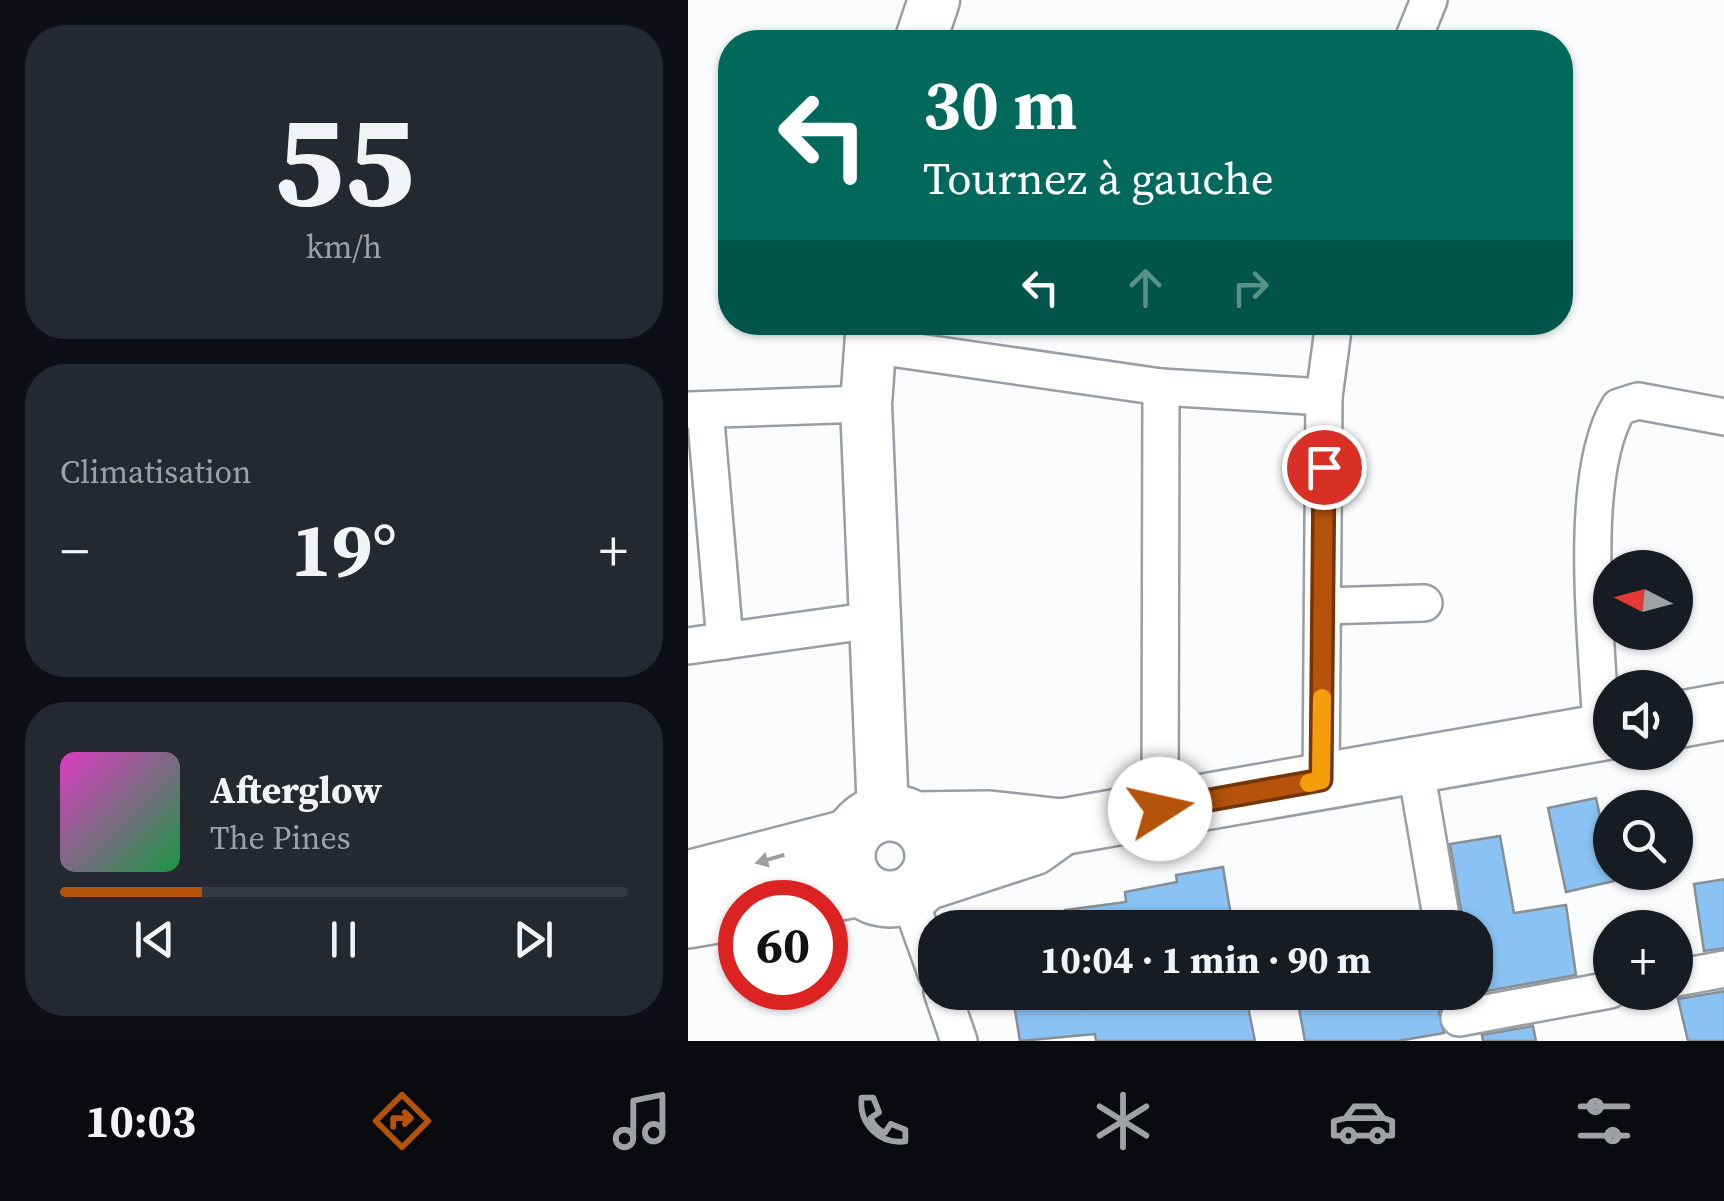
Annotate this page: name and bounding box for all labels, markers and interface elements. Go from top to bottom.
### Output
text: 30 m [923,56,1077,152]
text: 55 [274,70,414,249]
icon: left [758,70,888,200]
text: Tournez à gauche [923,147,1274,209]
text: km/h [306,225,382,269]
icon: left [1013,260,1068,315]
icon: ahead [1118,260,1173,315]
icon: right [1223,260,1278,315]
pin [1282,425,1367,510]
icon: arrive [1297,440,1352,495]
text: Climatisation [60,450,251,494]
text: 19° [291,498,397,601]
text: − [60,513,89,588]
text: + [599,513,628,588]
north arrow [1593,550,1693,650]
map controls [1593,550,1693,1010]
button: sound [1593,670,1693,770]
position arrow [1108,757,1212,861]
text: Afterglow [210,764,382,816]
button: search [1593,790,1693,890]
text: The Pines [210,816,351,860]
one-way arrow [754,852,784,867]
speed limit sign: 60 [718,880,848,1010]
button: + [1593,910,1693,1010]
icon: previous [127,912,182,967]
icon: pause [316,912,371,967]
icon: next [506,912,561,967]
text: 10:04 · 1 min · 90 m [1040,934,1371,986]
icon: directions [367,1086,437,1156]
icon: music [607,1086,677,1156]
icon: phone [847,1086,917,1156]
icon: climate [1088,1086,1158,1156]
icon: car [1328,1086,1398,1156]
icon: filters [1569,1086,1639,1156]
text: 10:03 [85,1090,196,1152]

